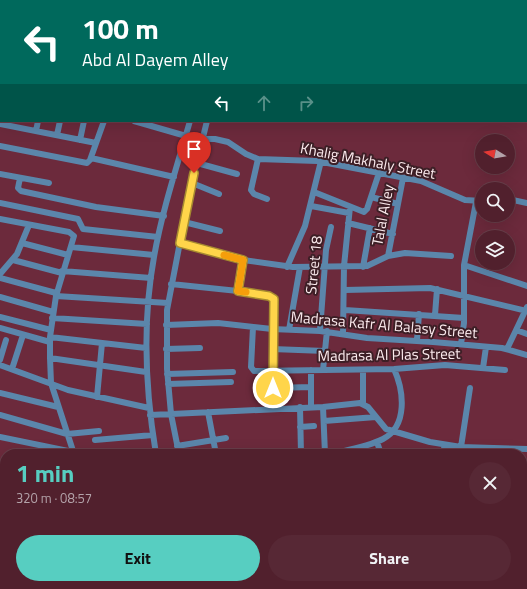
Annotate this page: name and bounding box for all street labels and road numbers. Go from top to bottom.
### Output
street label: Khalig Makhaly Street [298,136,438,185]
street label: Talal Alley [365,182,400,248]
street label: Street 18 [299,235,328,295]
street label: Madrasa Kafr Al Balasy Street [290,305,479,344]
street label: Madrasa Al Plas Street [317,342,461,367]

